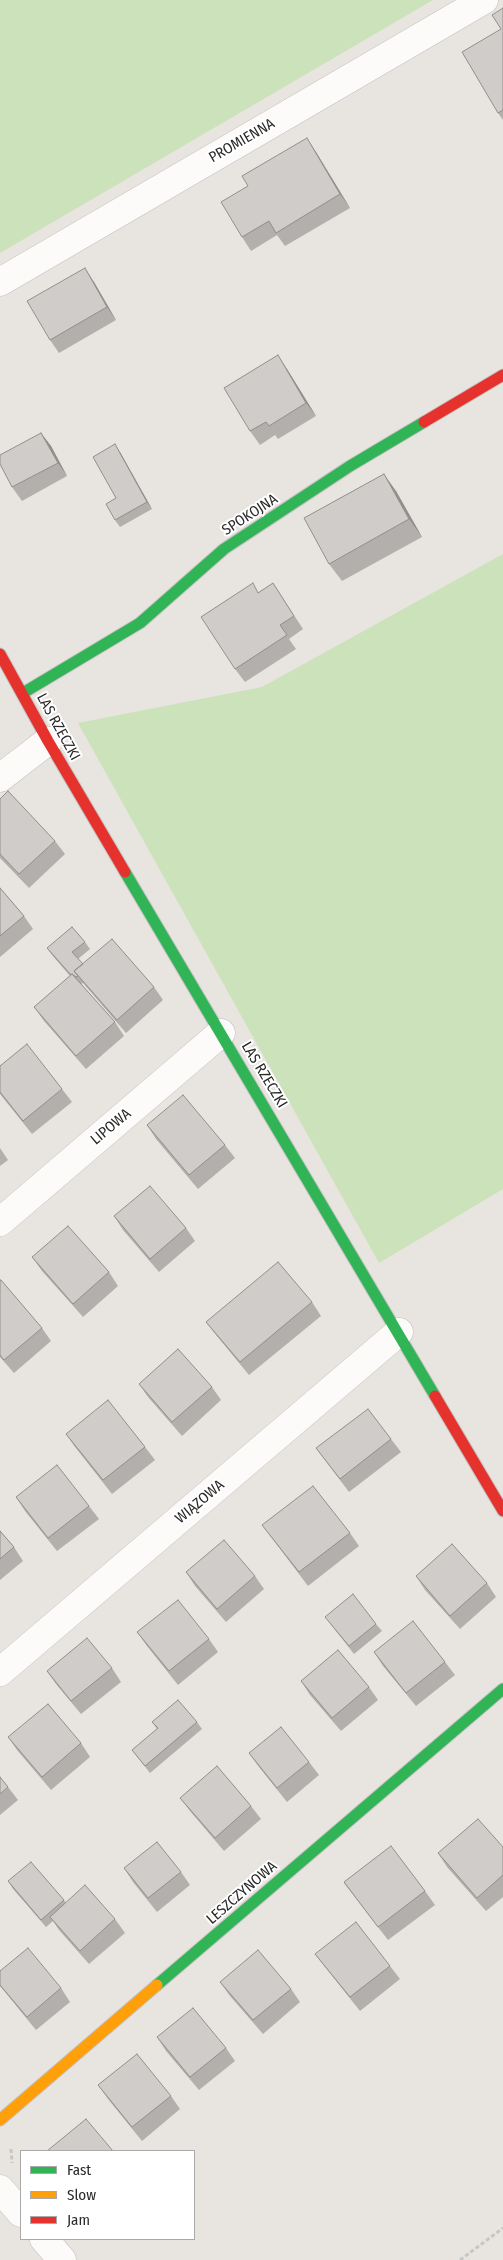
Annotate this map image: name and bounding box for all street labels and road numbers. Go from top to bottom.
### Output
street label: PROMIENNA [206,115,278,167]
street label: SPOKOJNA [219,490,281,540]
street label: LAS RZECZKI [32,690,84,764]
street label: LAS RZECZKI [237,1039,291,1111]
street label: LIPOWA [87,1105,135,1149]
street label: WIĄZOWA [172,1476,228,1528]
street label: LESZCZYNOWA [203,1858,281,1928]

